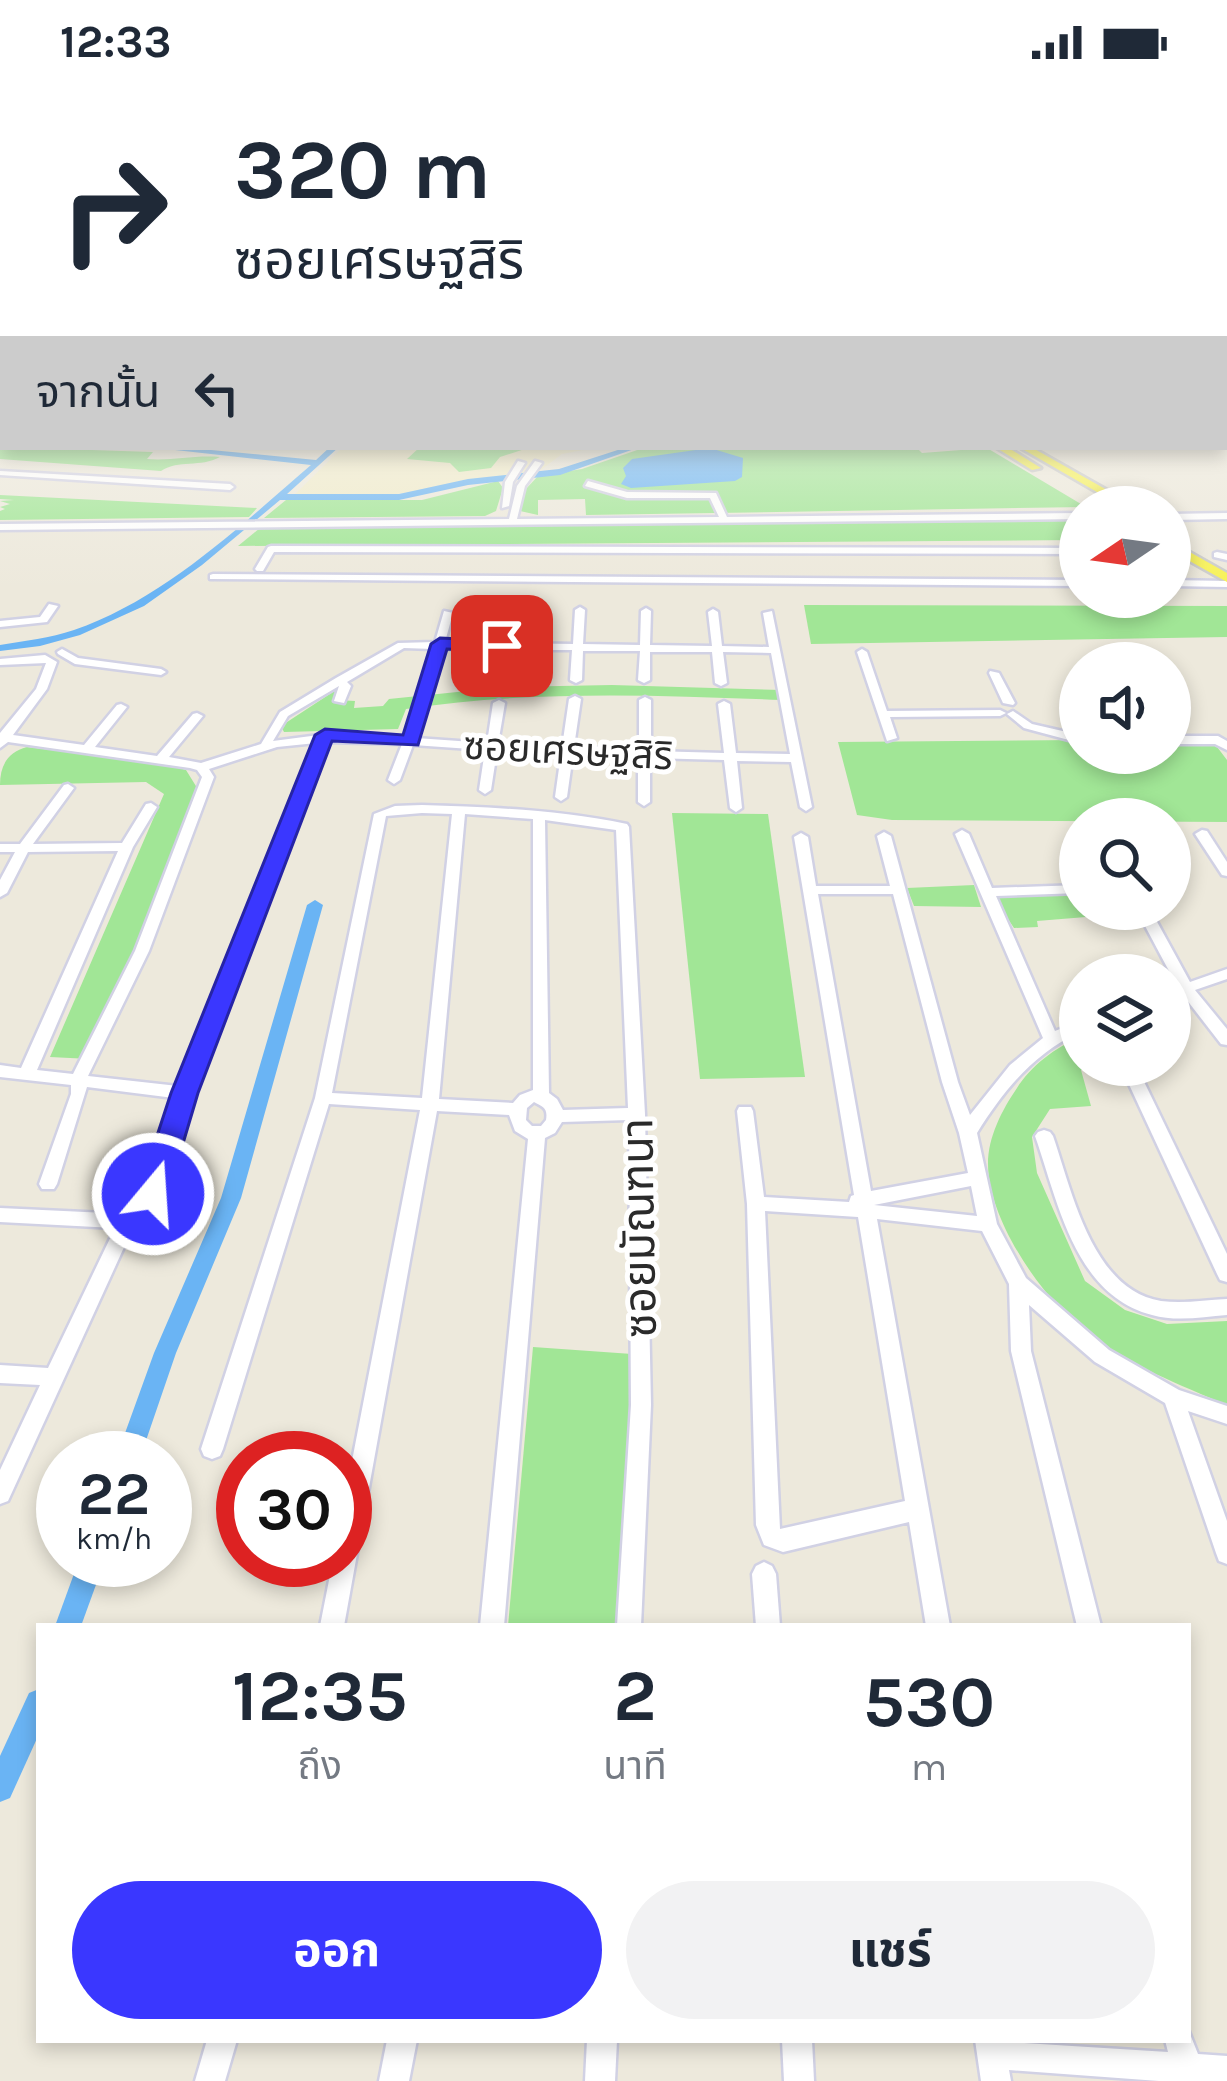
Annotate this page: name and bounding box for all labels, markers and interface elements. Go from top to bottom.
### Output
text: 12:33 [60,16,171,68]
text: 320 m [234,121,491,219]
icon: right [36,132,192,288]
text: ซอยเศรษฐสิริ [234,228,524,292]
icon: left [184,360,250,426]
text: จากนั้น [36,366,160,418]
north arrow [1059,486,1191,618]
map controls [1059,486,1191,1086]
pin [451,595,553,697]
icon: arrive [469,613,535,679]
button: sound [1059,642,1191,774]
street label: ซอยเศรษฐสิริ [462,723,674,779]
button: search [1059,798,1191,930]
button: layers [1059,954,1191,1086]
street label: ซอยมัณฑนา [611,1117,667,1338]
position arrow [90,1131,216,1257]
speed limit sign: 30 [216,1431,372,1587]
text: 22 [78,1459,150,1529]
text: km/h [76,1521,152,1557]
text: 12:35 [232,1654,407,1738]
text: 2 [613,1654,657,1738]
text: 530 [863,1660,995,1744]
text: ถึง [297,1743,342,1789]
text: นาที [603,1743,667,1789]
text: m [911,1744,947,1790]
button: ออก [72,1881,602,2019]
button: แชร์ [626,1881,1155,2019]

